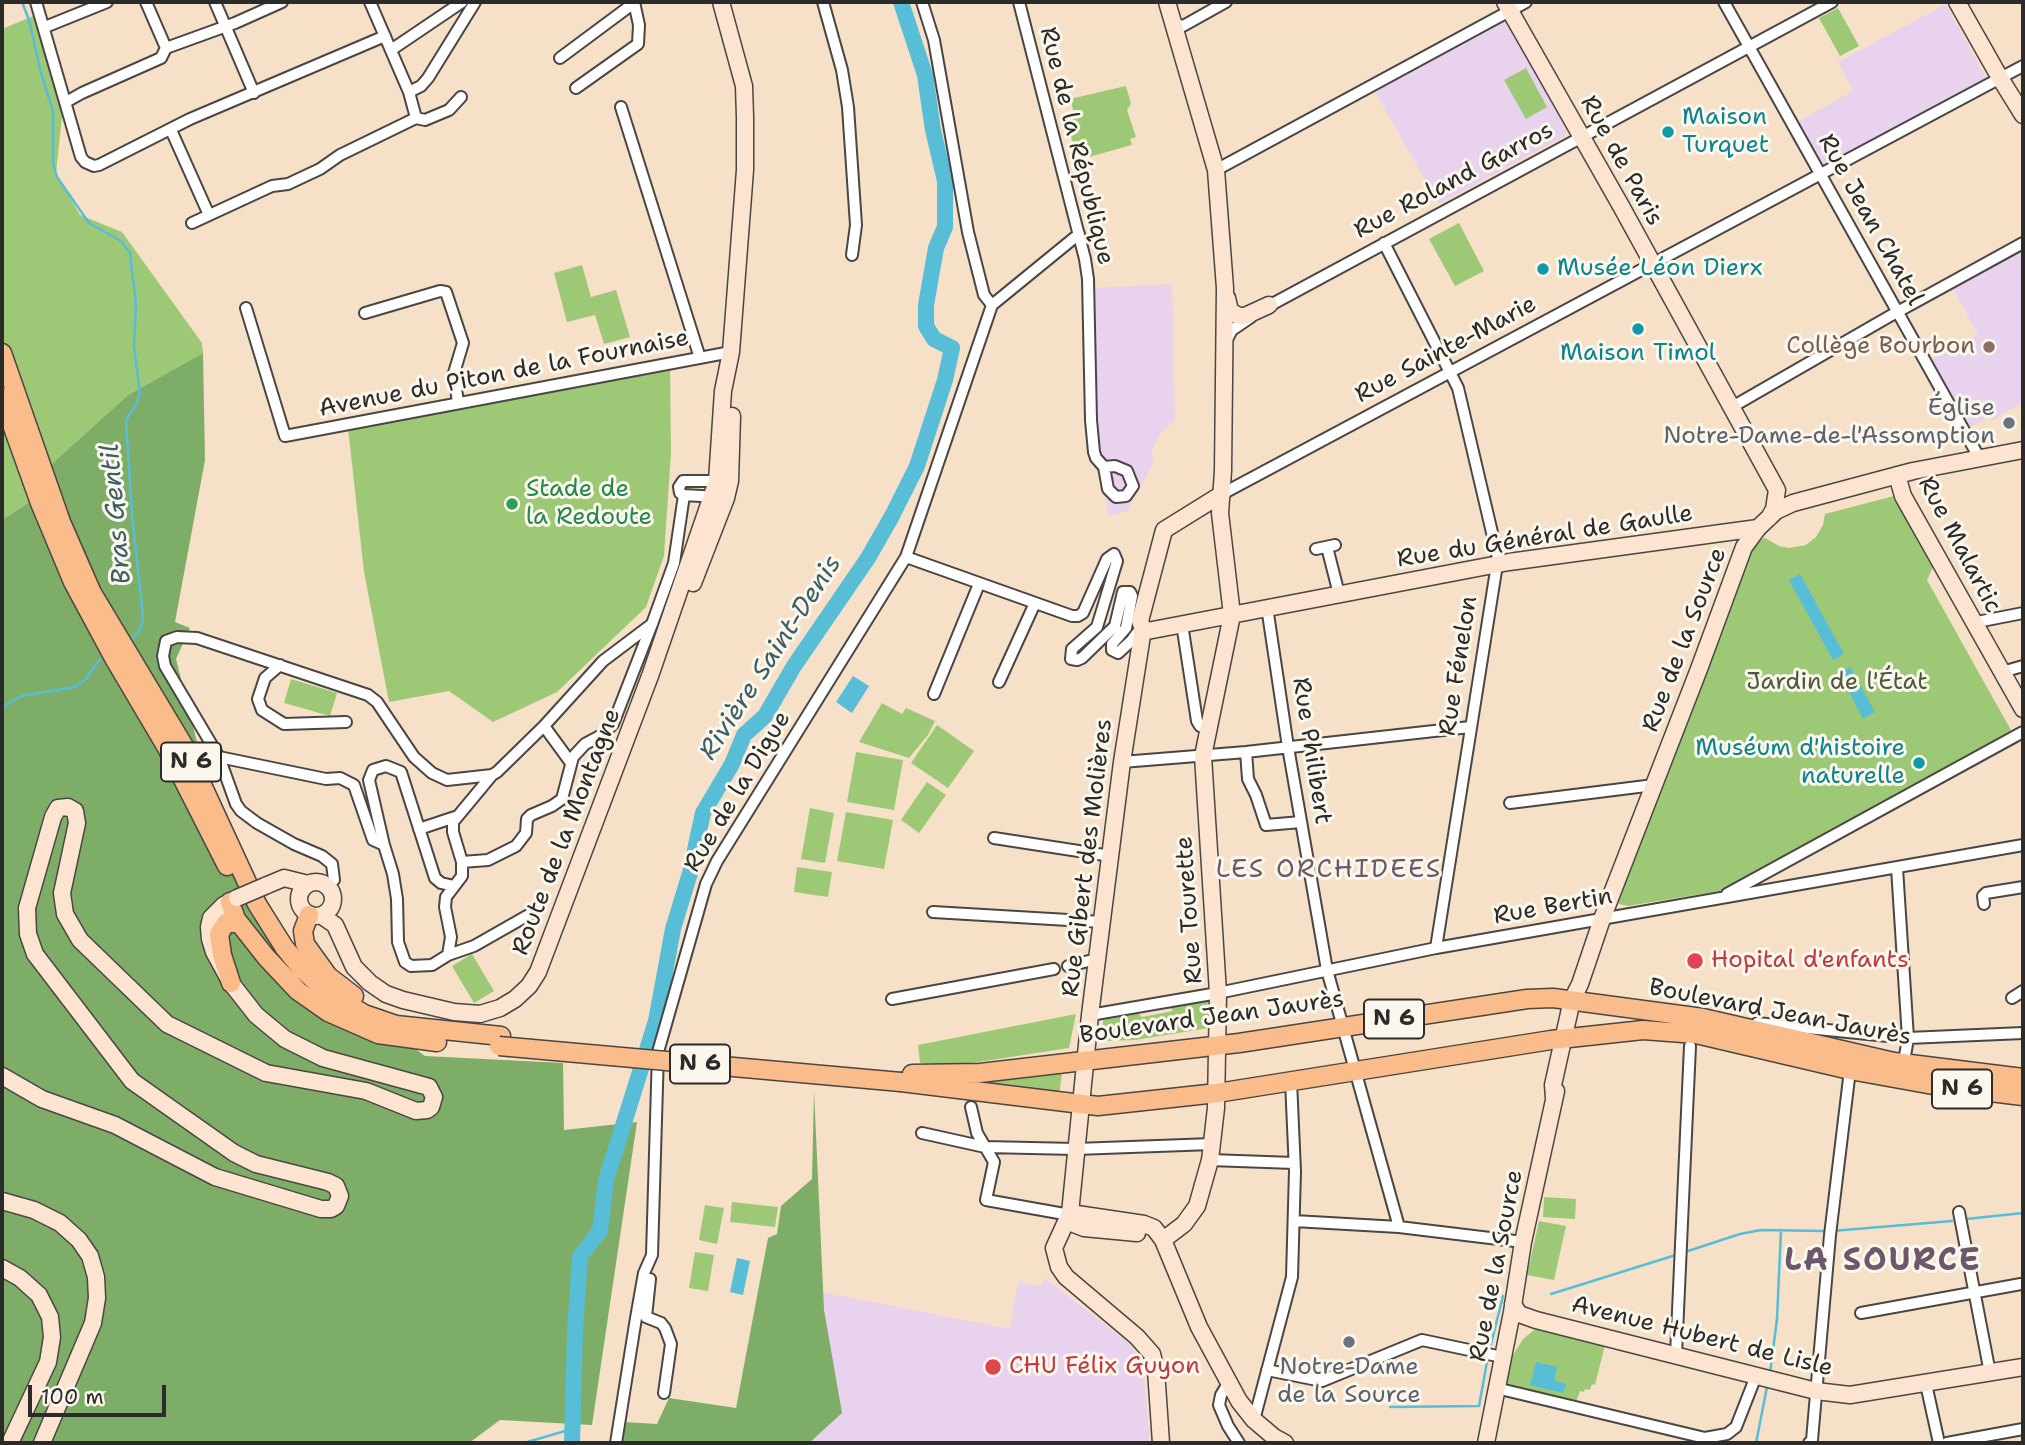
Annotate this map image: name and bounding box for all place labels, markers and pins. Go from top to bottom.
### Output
place label: Maison Turquet [1682,104,1769,160]
marker: Maison Turquet [1660,124,1676,140]
place label: Musée Léon Dierx [1557,255,1763,283]
marker: Musée Léon Dierx [1535,261,1551,277]
marker: Maison Timol [1630,321,1646,337]
place label: Collège Bourbon [1786,333,1975,361]
marker: Collège Bourbon [1981,339,1997,355]
place label: Maison Timol [1560,340,1716,368]
place label: Église Notre-Dame-de-l'Assomption [1663,395,1995,451]
marker: Église Notre-Dame-de-l'Assomption [2001,415,2017,431]
place label: Stade de la Redoute [526,476,652,532]
marker: Stade de la Redoute [504,496,520,512]
place label: Muséum d'histoire naturelle [1695,735,1905,791]
marker: Muséum d'histoire naturelle [1911,755,1927,771]
place label: Hopital d'enfants [1711,947,1909,975]
marker: Hopital d'enfants [1685,951,1705,971]
marker: Notre-Dame de la Source [1341,1334,1357,1350]
place label: CHU Félix Guyon [1009,1353,1200,1381]
place label: Notre-Dame de la Source [1277,1354,1421,1410]
marker: CHU Félix Guyon [983,1357,1003,1377]

